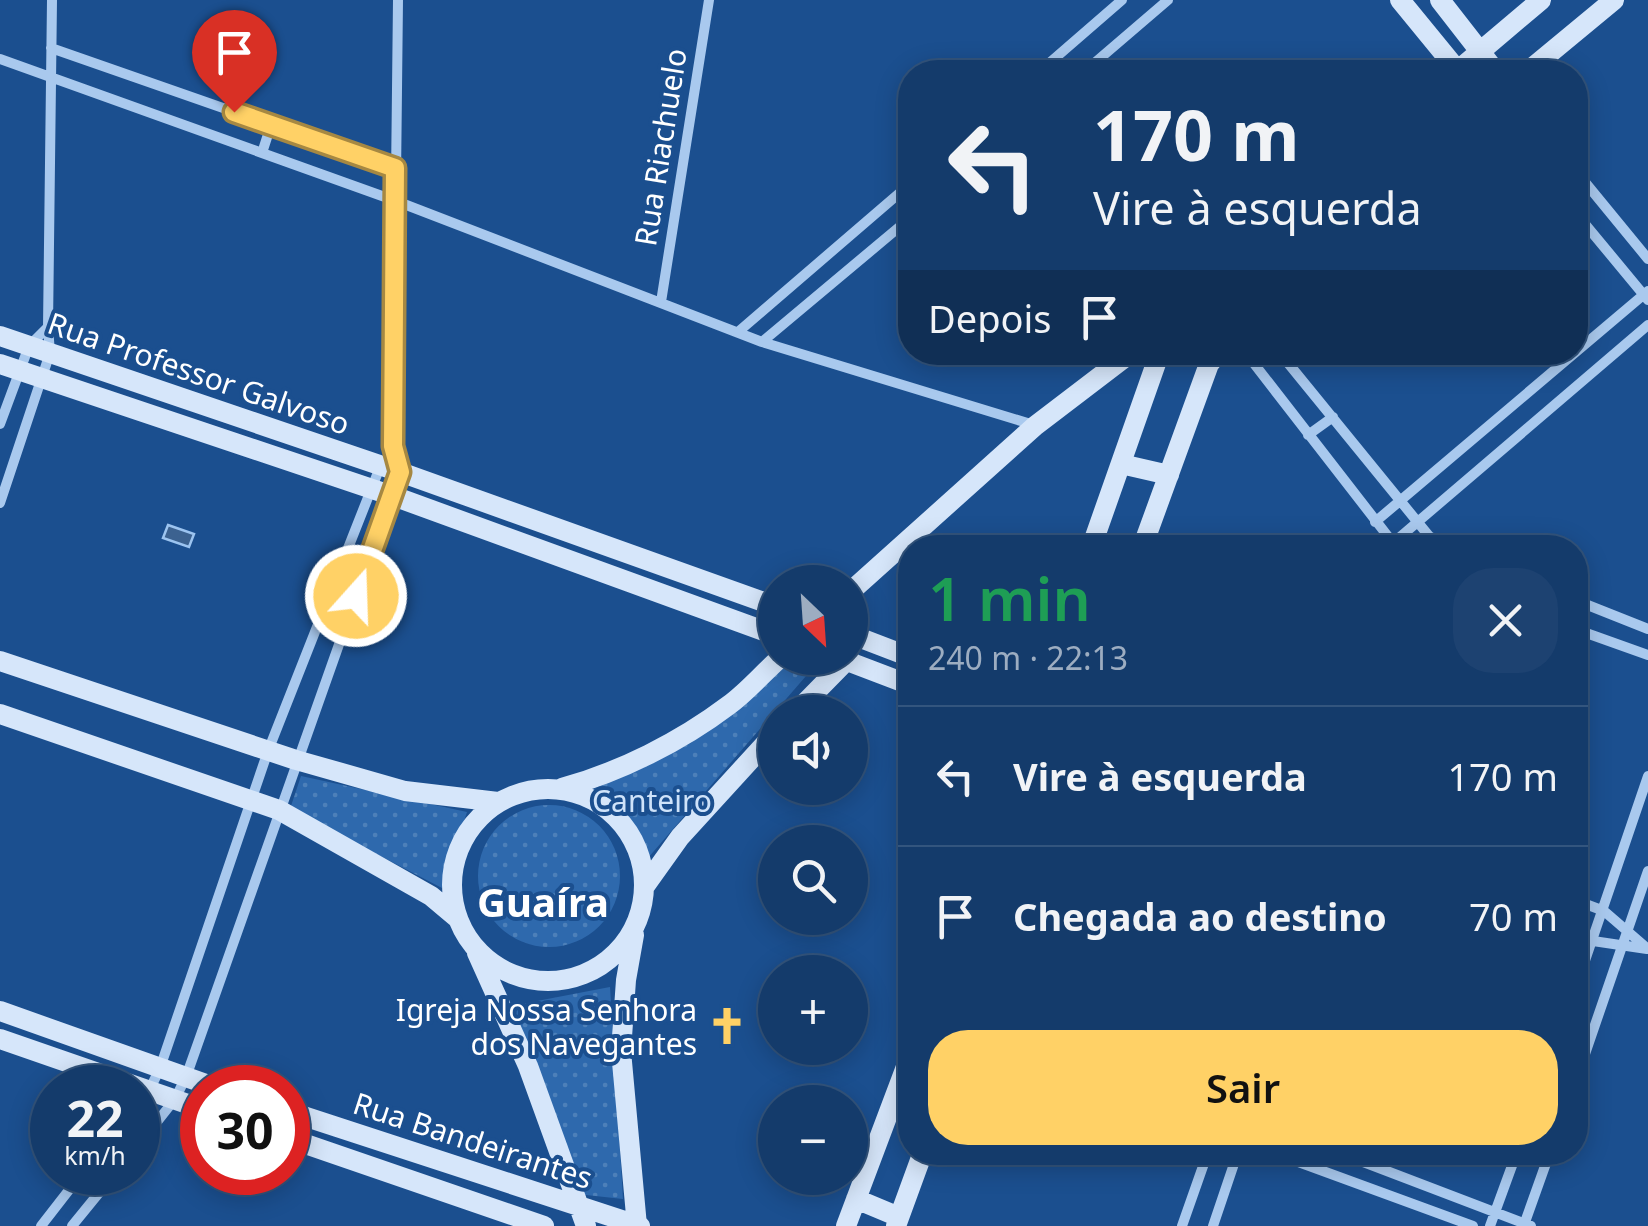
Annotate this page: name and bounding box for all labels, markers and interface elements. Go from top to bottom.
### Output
pin [192,10,277,113]
icon: arrive [207,25,262,80]
street label: Rua Riachuelo [624,45,696,249]
text: 170 m [1093,86,1300,182]
icon: left [928,100,1058,230]
text: Vire à esquerda [1093,177,1422,238]
icon: arrive [1072,290,1127,345]
text: Depois [928,292,1052,344]
street label: Rua Professor Galvoso [43,302,355,444]
position arrow [304,544,408,648]
text: 1 min [928,557,1091,639]
north arrow [758,565,868,675]
map controls [758,565,868,1195]
button: close [1453,568,1558,673]
text: 240 m · 22:13 [928,636,1128,679]
button: sound [758,695,868,805]
icon: left [928,749,983,804]
text: Vire à esquerda [1013,750,1307,802]
text: 170 m [1447,750,1558,802]
park label: Canteiro [592,780,712,821]
button: search [758,825,868,935]
district label: Guaíra [477,874,609,929]
icon: arrive [928,889,983,944]
text: Chegada ao destino [1013,890,1387,942]
text: 70 m [1469,890,1558,942]
button: + [758,955,868,1065]
place label: Igreja Nossa Senhora dos Navegantes [396,989,697,1064]
church icon: Igreja Nossa Senhora dos Navegantes [706,1005,748,1047]
button: Sair [928,1030,1558,1145]
speed limit sign: 30 [180,1065,310,1195]
street label: Rua Bandeirantes [348,1082,598,1198]
text: 22 [66,1084,124,1152]
button: − [758,1085,868,1195]
text: km/h [64,1138,126,1172]

